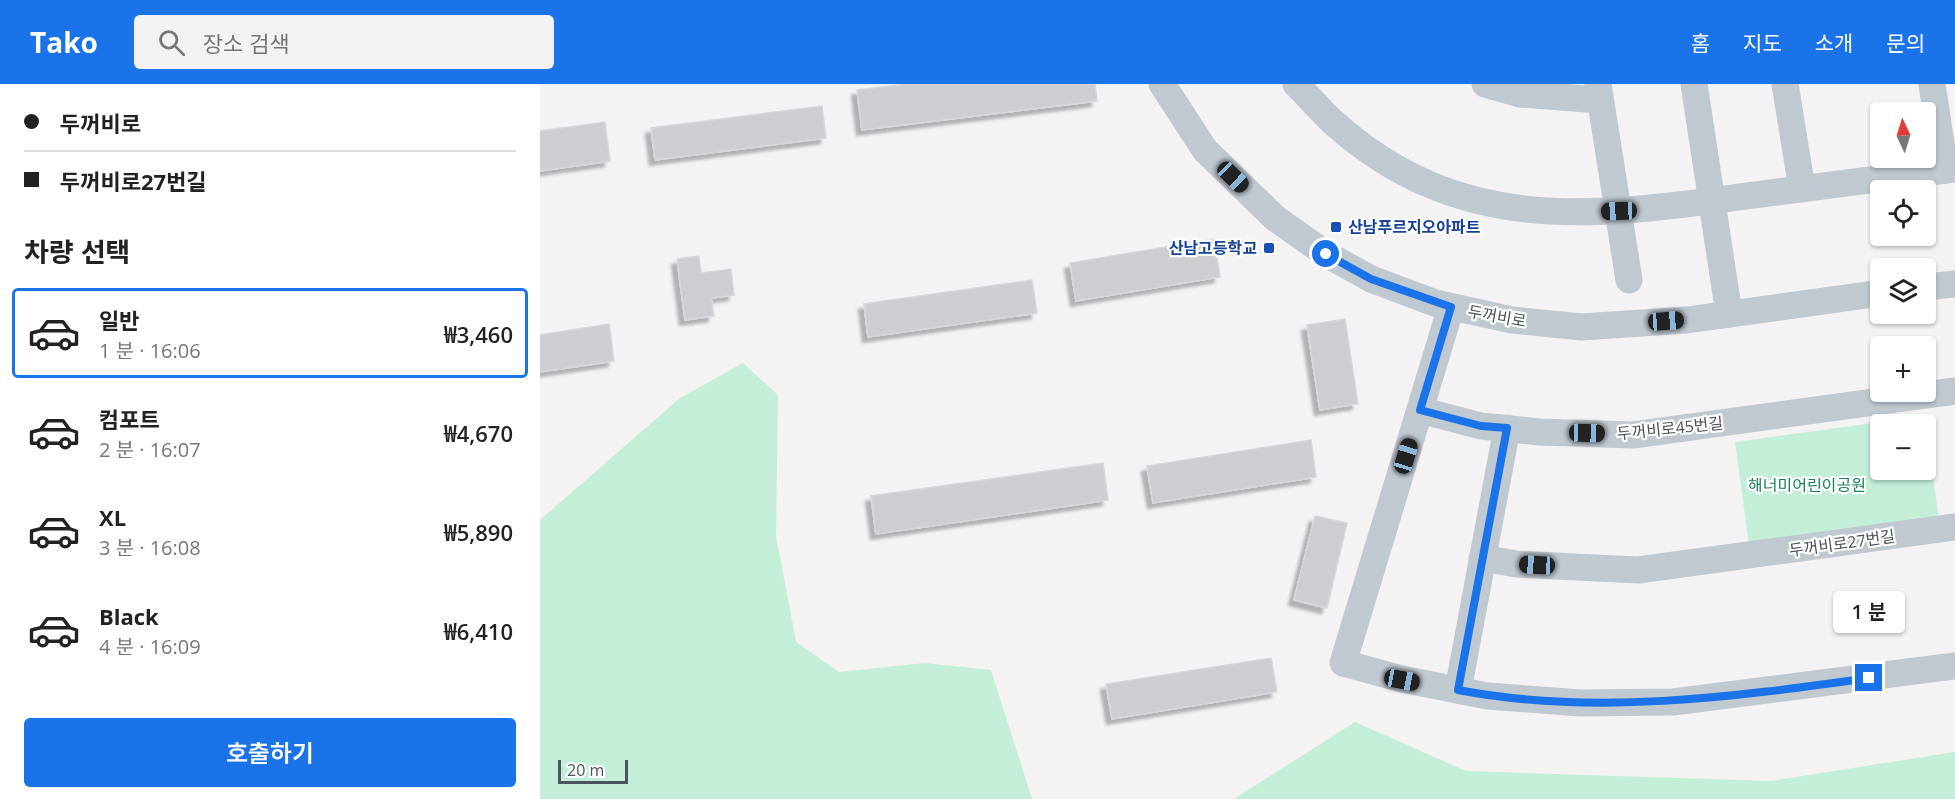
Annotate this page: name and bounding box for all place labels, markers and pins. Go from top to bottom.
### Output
place label: 산남푸르지오아파트 [1348,216,1481,238]
marker: 산남푸르지오아파트 [1329,220,1343,234]
place label: 산남고등학교 [1169,237,1257,259]
marker: 산남고등학교 [1262,241,1276,255]

